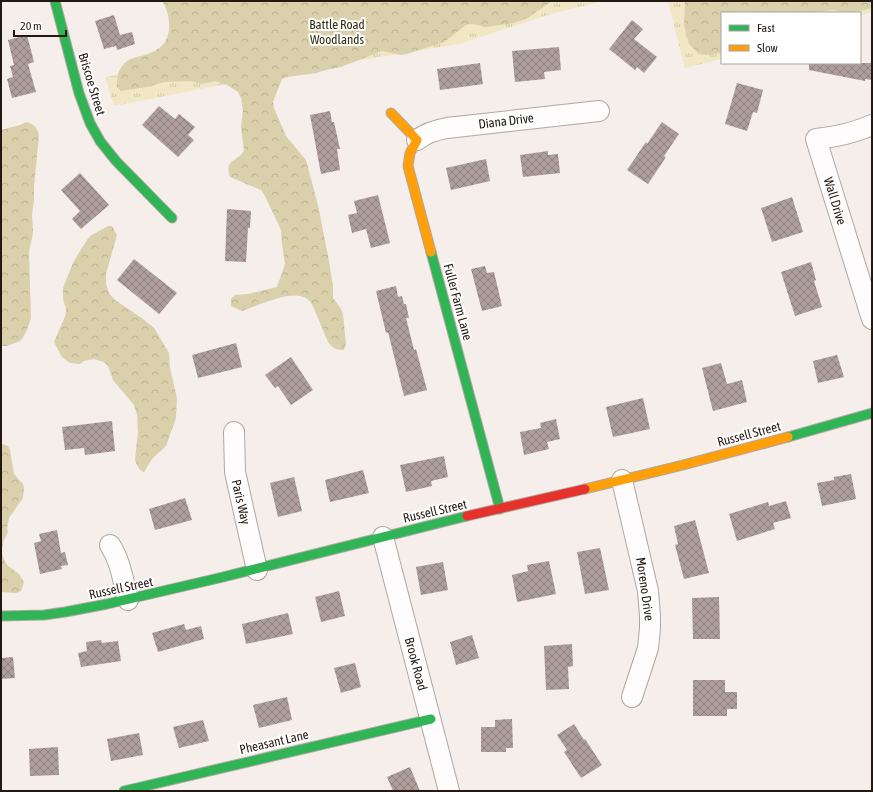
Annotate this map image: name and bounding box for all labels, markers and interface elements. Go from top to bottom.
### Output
scale bar [14,12,66,38]
legend [721,12,861,64]
park label: Battle Road Woodlands [309,17,365,47]
text: 20 m [20,19,42,33]
text: Fast [757,21,775,35]
text: Slow [757,41,778,55]
street label: Briscoe Street [75,51,109,117]
street label: Diana Drive [477,110,535,132]
street label: Wall Drive [821,175,849,227]
street label: Fuller Farm Lane [441,262,475,342]
street label: Russell Street [716,418,783,450]
street label: Paris Way [229,478,254,527]
street label: Russell Street [402,496,469,526]
street label: Moreno Drive [633,556,657,622]
street label: Russell Street [88,574,155,602]
street label: Brook Road [402,636,430,692]
street label: Pheasant Lane [238,727,310,757]

